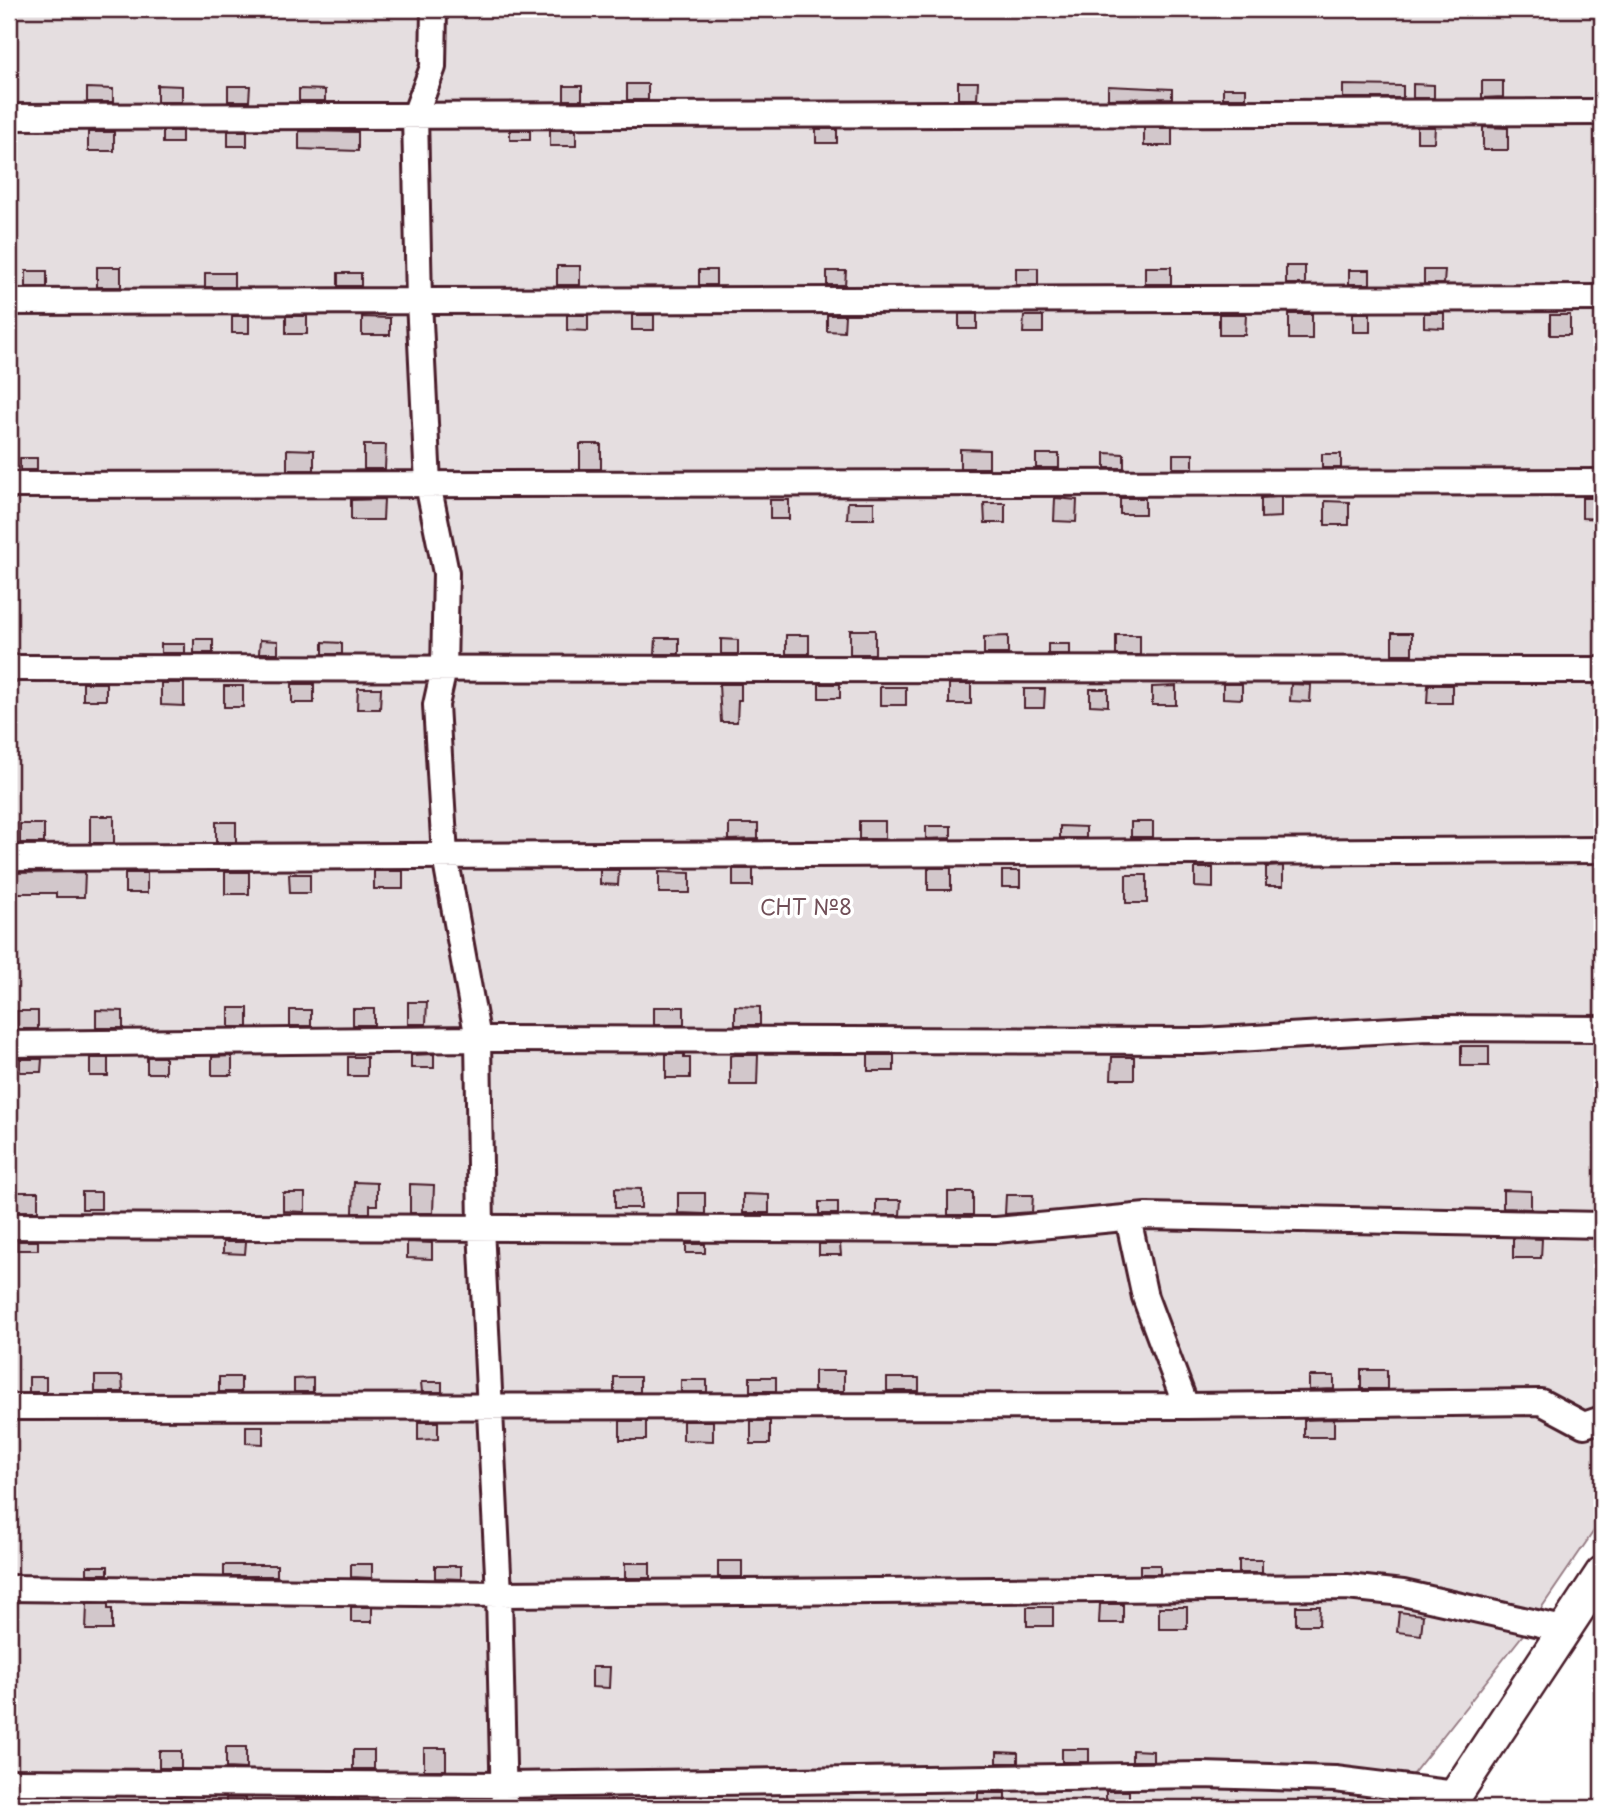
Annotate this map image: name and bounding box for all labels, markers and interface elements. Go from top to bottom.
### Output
park label: СНТ №8 [760,890,852,922]

